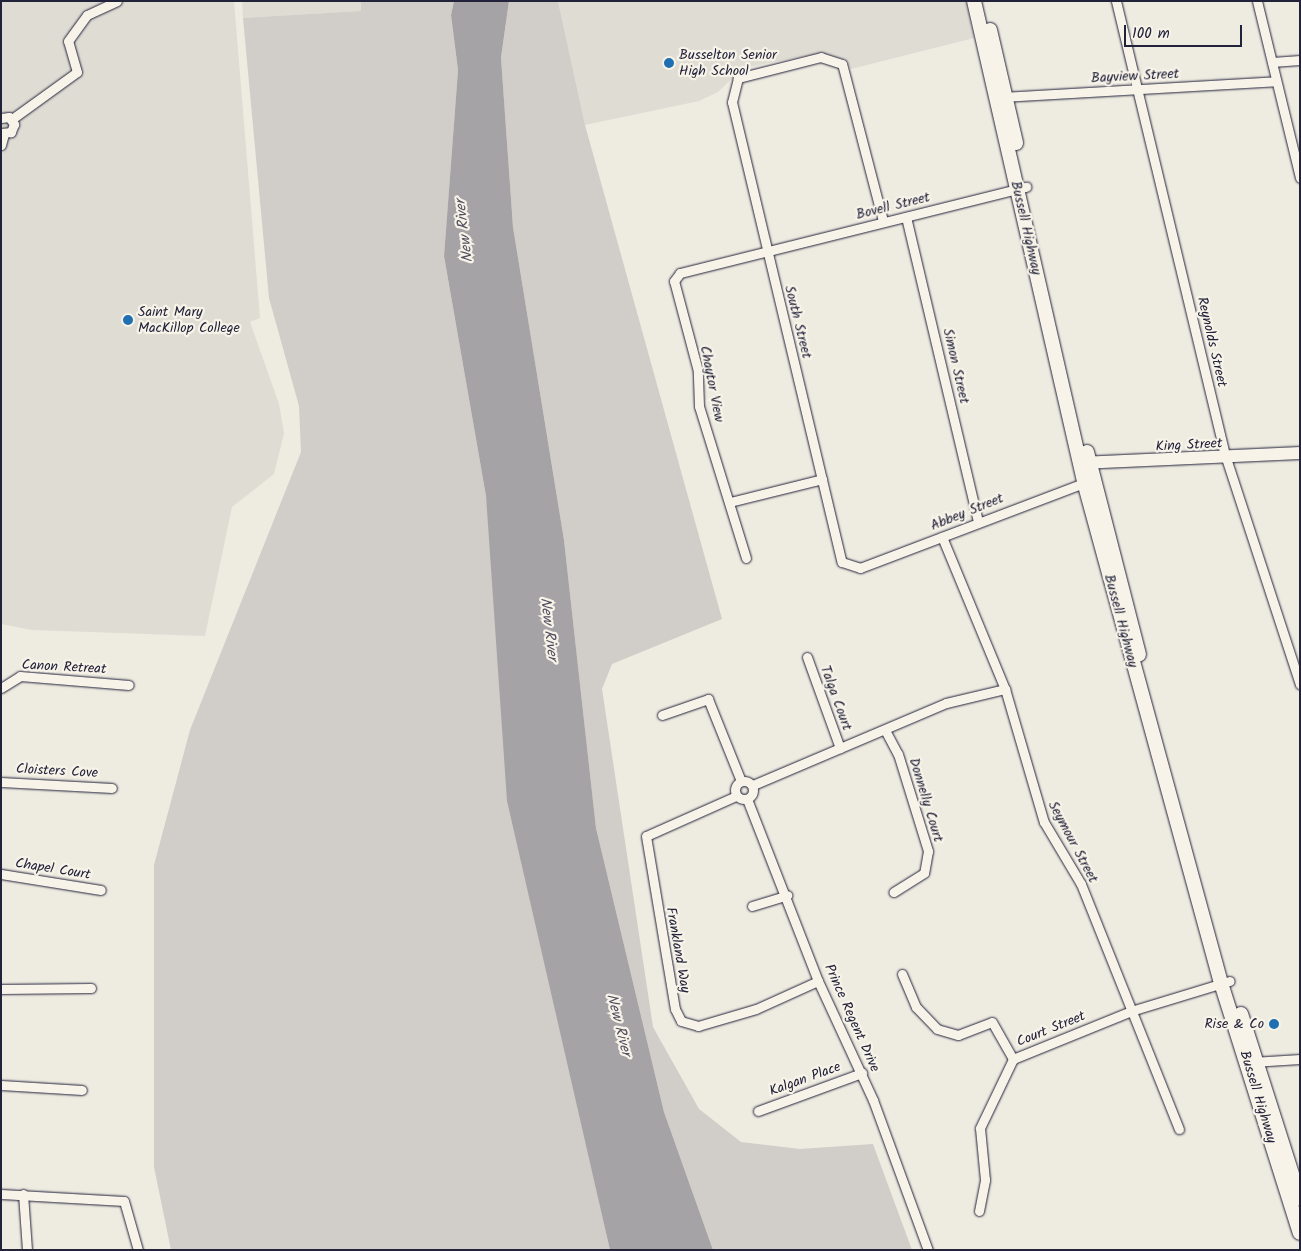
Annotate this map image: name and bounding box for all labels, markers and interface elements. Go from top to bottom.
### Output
scale bar [1126,15,1244,47]
text: 100 m [1132,22,1170,46]
place label: Busselton Senior High School [679,47,777,80]
marker: Busselton Senior High School [663,57,675,69]
street label: Bayview Street [1091,65,1179,87]
street label: Bussell Highway [1007,179,1045,277]
street label: Bovell Street [854,189,932,223]
water label: New River [452,198,478,264]
street label: South Street [781,284,815,360]
street label: Reynolds Street [1193,295,1231,389]
place label: Saint Mary MacKillop College [138,304,240,336]
marker: Saint Mary MacKillop College [122,314,134,326]
street label: Simon Street [939,327,973,405]
street label: Chaytor View [696,344,728,424]
street label: King Street [1155,435,1223,455]
street label: Abbey Street [928,490,1006,534]
street label: Bussell Highway [1100,573,1142,669]
water label: New River [535,596,561,662]
street label: Canon Retreat [21,656,107,678]
street label: Talga Court [817,663,855,733]
street label: Donnelly Court [905,756,947,844]
street label: Cloisters Cove [15,760,99,782]
street label: Seymour Street [1044,798,1102,886]
street label: Chapel Court [14,855,92,883]
street label: Frankland Way [662,906,694,994]
street label: Prince Regent Drive [821,961,883,1075]
water label: New River [602,992,634,1058]
street label: Court Street [1014,1008,1088,1050]
place label: Rise & Co [1204,1016,1264,1032]
marker: Rise & Co [1268,1018,1280,1030]
street label: Bussell Highway [1236,1049,1280,1145]
street label: Kalgan Place [767,1058,843,1100]

